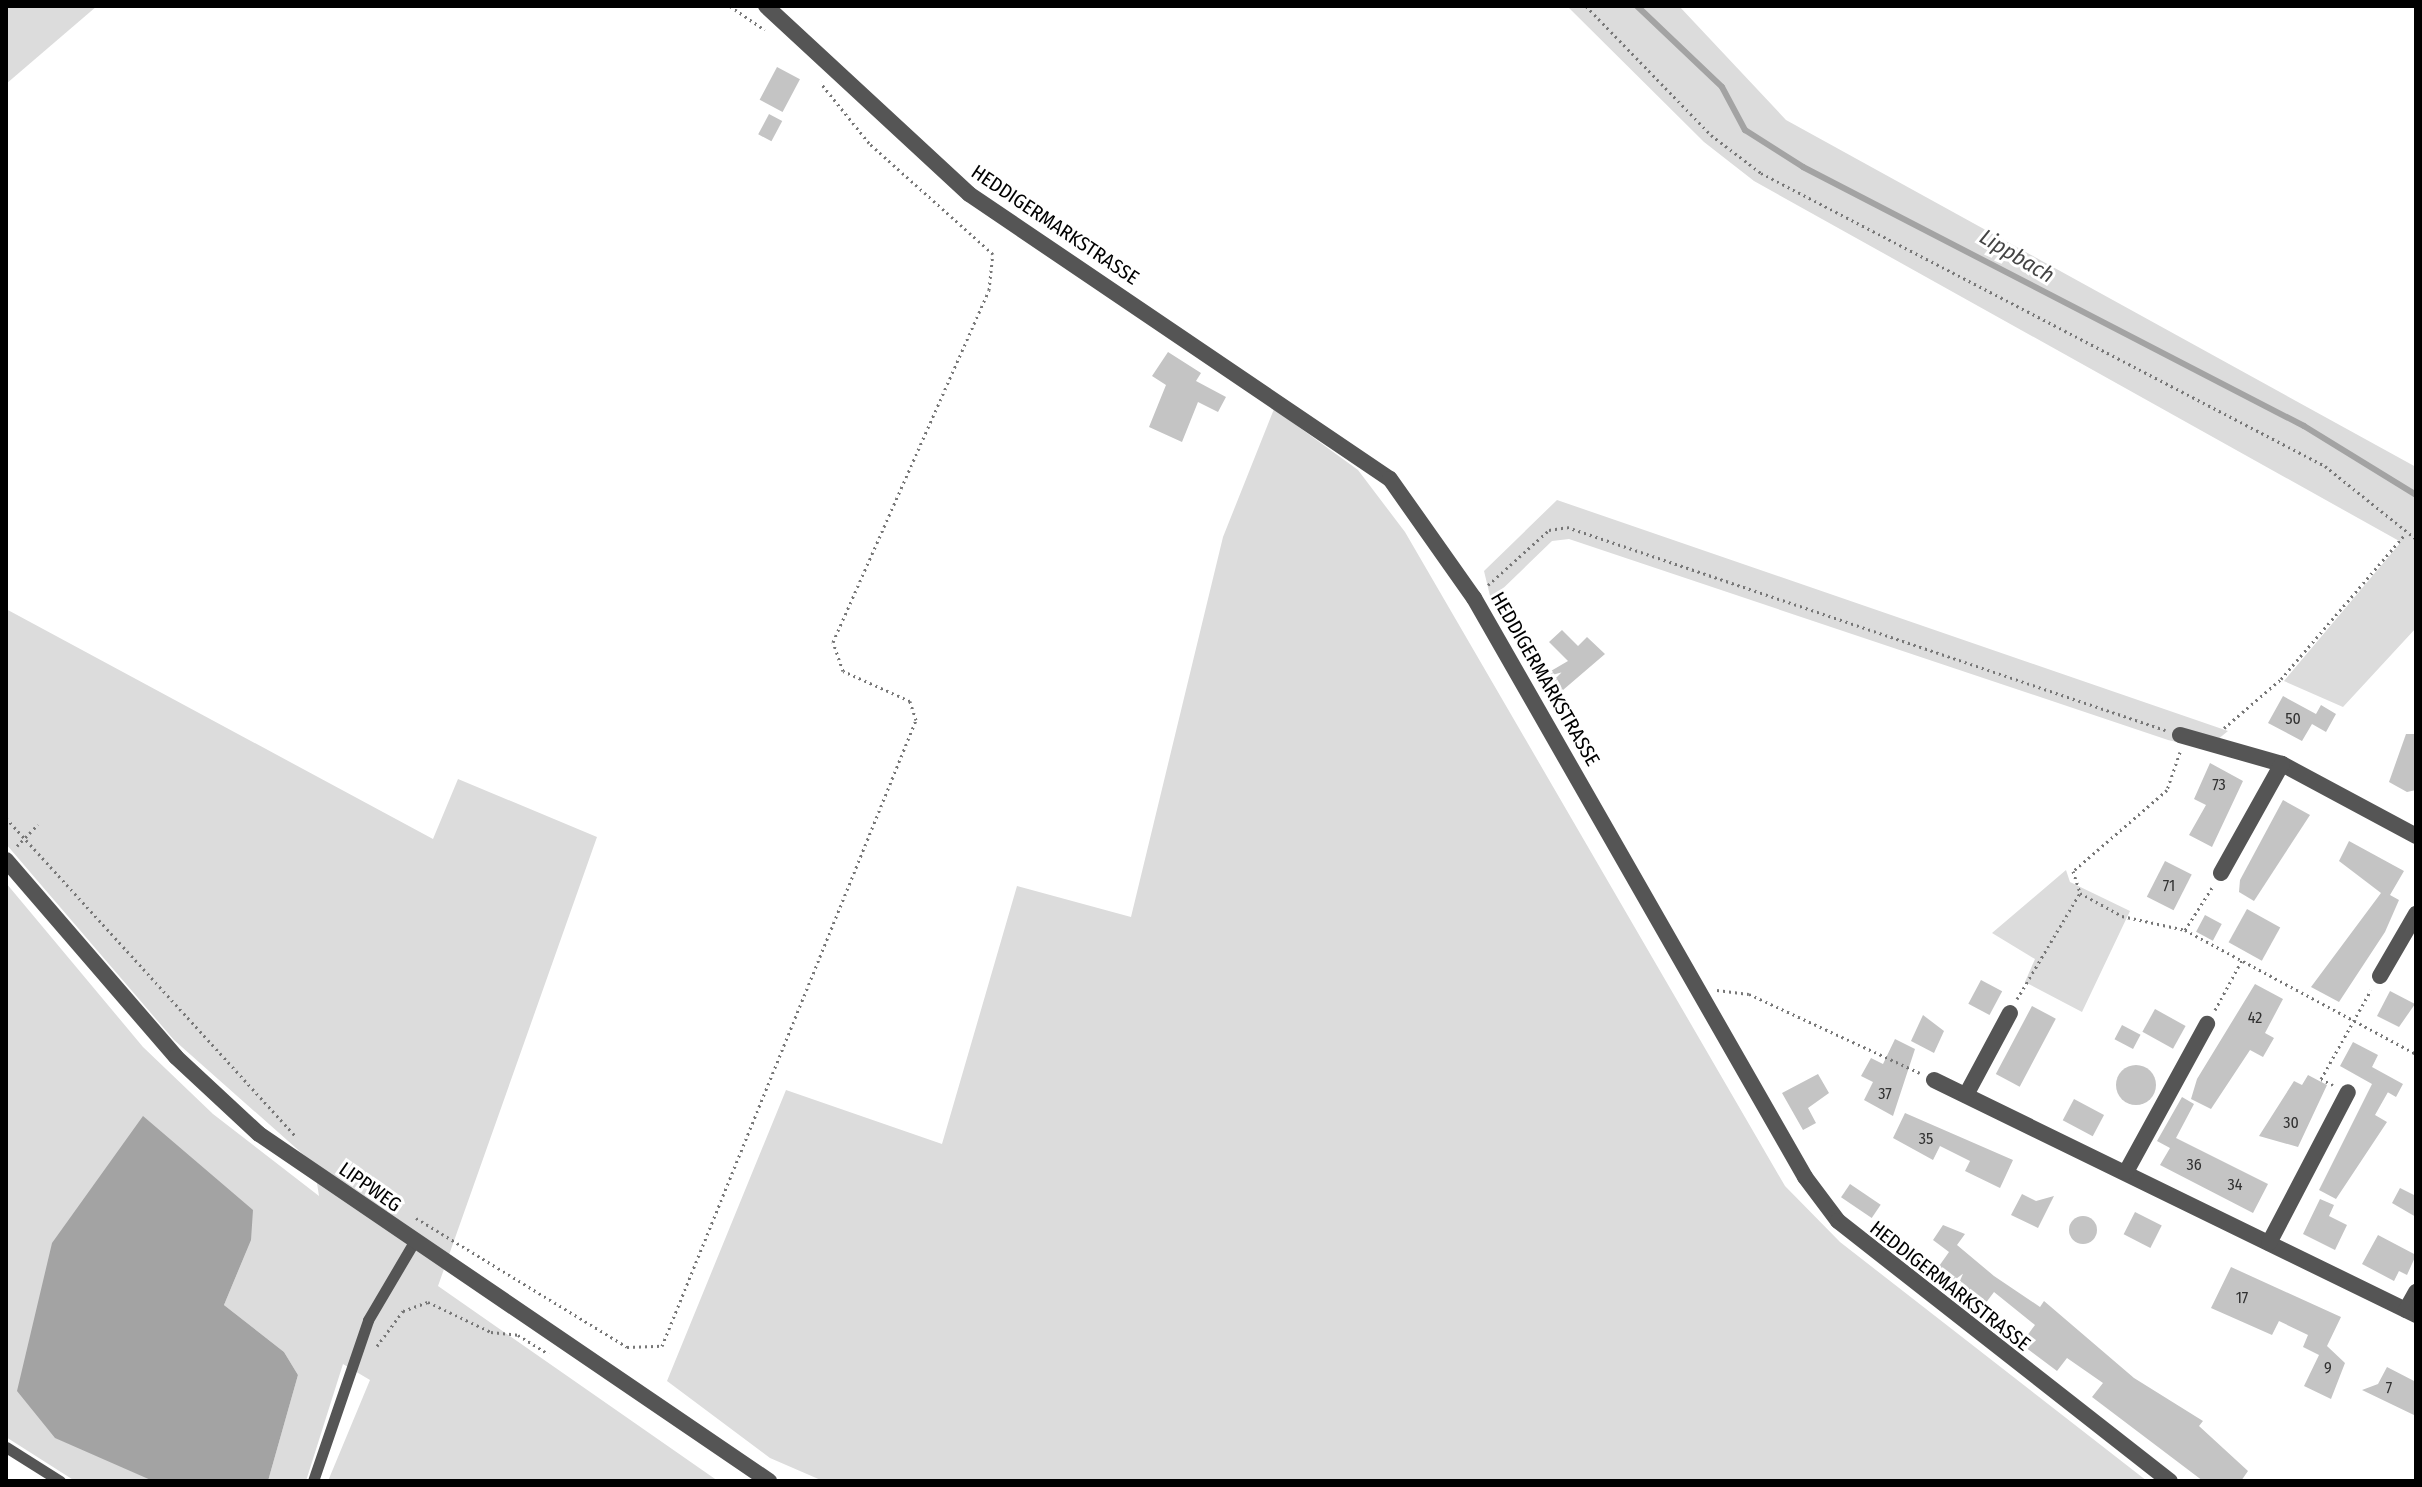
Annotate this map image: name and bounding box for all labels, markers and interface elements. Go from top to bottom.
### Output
street label: HEDDIGERMARKSTRASSE [967,160,1143,290]
water label: Lippbach [1975,223,2059,289]
street label: HEDDIGERMARKSTRASSE [1485,588,1605,770]
house number: 50 [2285,709,2301,729]
house number: 73 [2212,775,2226,795]
house number: 71 [2163,876,2175,896]
house number: 42 [2248,1008,2262,1028]
house number: 37 [1878,1084,1892,1104]
house number: 30 [2283,1113,2299,1133]
house number: 35 [1919,1129,1933,1149]
house number: 36 [2186,1155,2202,1175]
street label: LIPPWEG [334,1157,406,1217]
house number: 34 [2228,1175,2242,1195]
street label: HEDDIGERMARKSTRASSE [1865,1216,2035,1356]
house number: 17 [2236,1288,2248,1308]
house number: 9 [2324,1358,2332,1378]
house number: 7 [2386,1378,2392,1398]

